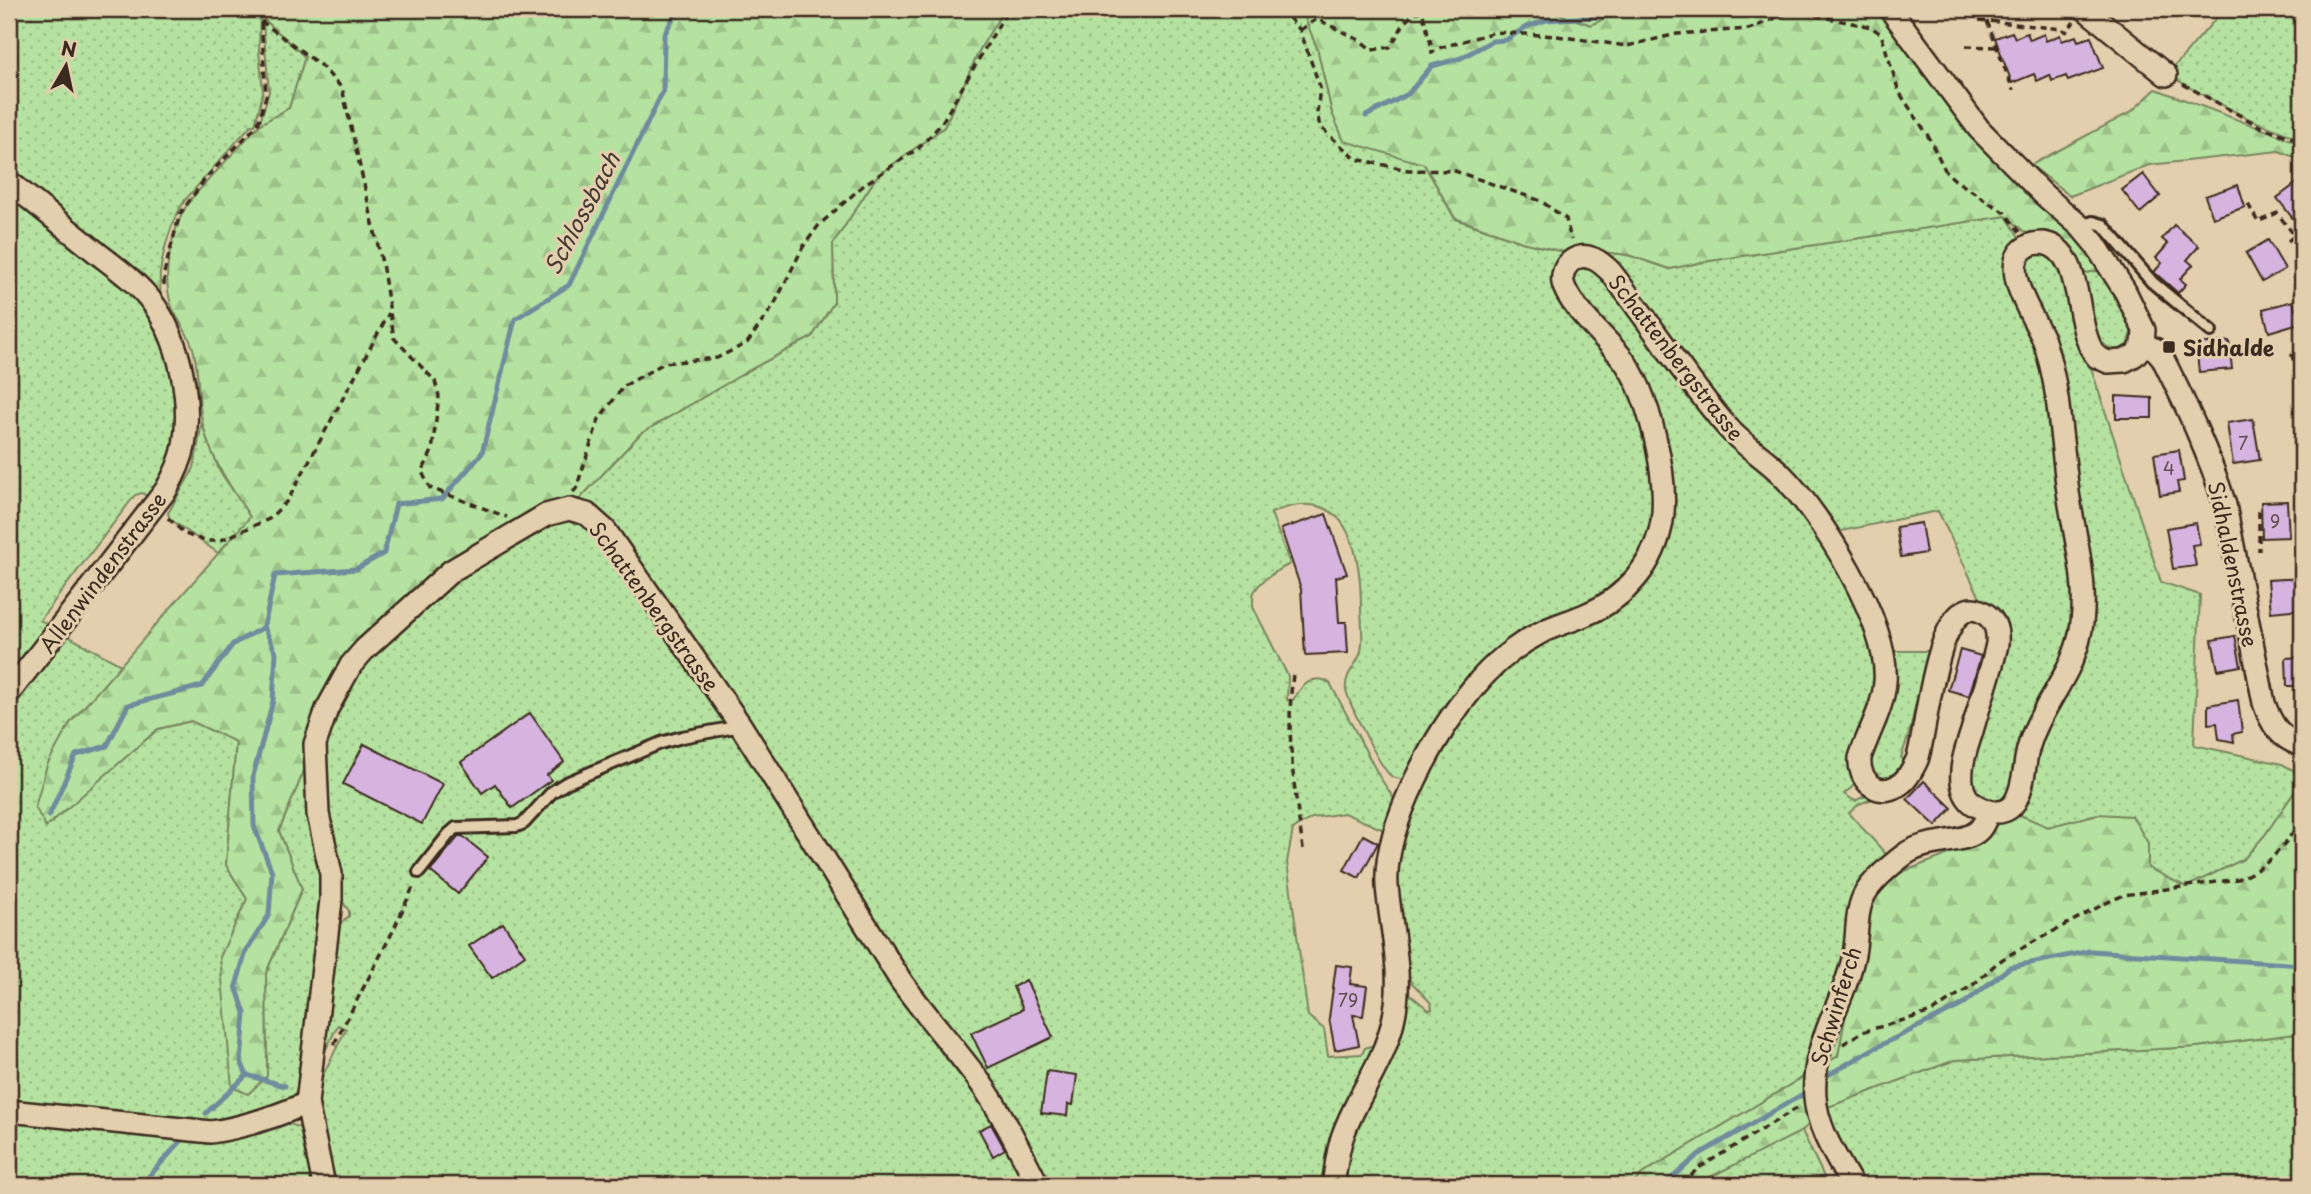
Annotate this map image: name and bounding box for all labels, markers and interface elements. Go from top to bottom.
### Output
north arrow [32,32,102,102]
text: N [59,33,78,63]
water label: Schlossbach [534,145,628,280]
street label: Schattenbergstrasse [1602,267,1752,447]
place label: Sidhalde [2183,331,2274,363]
marker: Sidhalde [2161,339,2177,355]
house number: 7 [2238,429,2248,456]
house number: 4 [2163,454,2175,481]
street label: Sidhaldenstrasse [2201,478,2267,650]
street label: Allenwindenstrasse [31,485,173,659]
house number: 9 [2270,507,2280,534]
street label: Schattenbergstrasse [582,514,728,698]
street label: Schwinferch [1802,942,1868,1070]
house number: 79 [1338,986,1358,1013]

